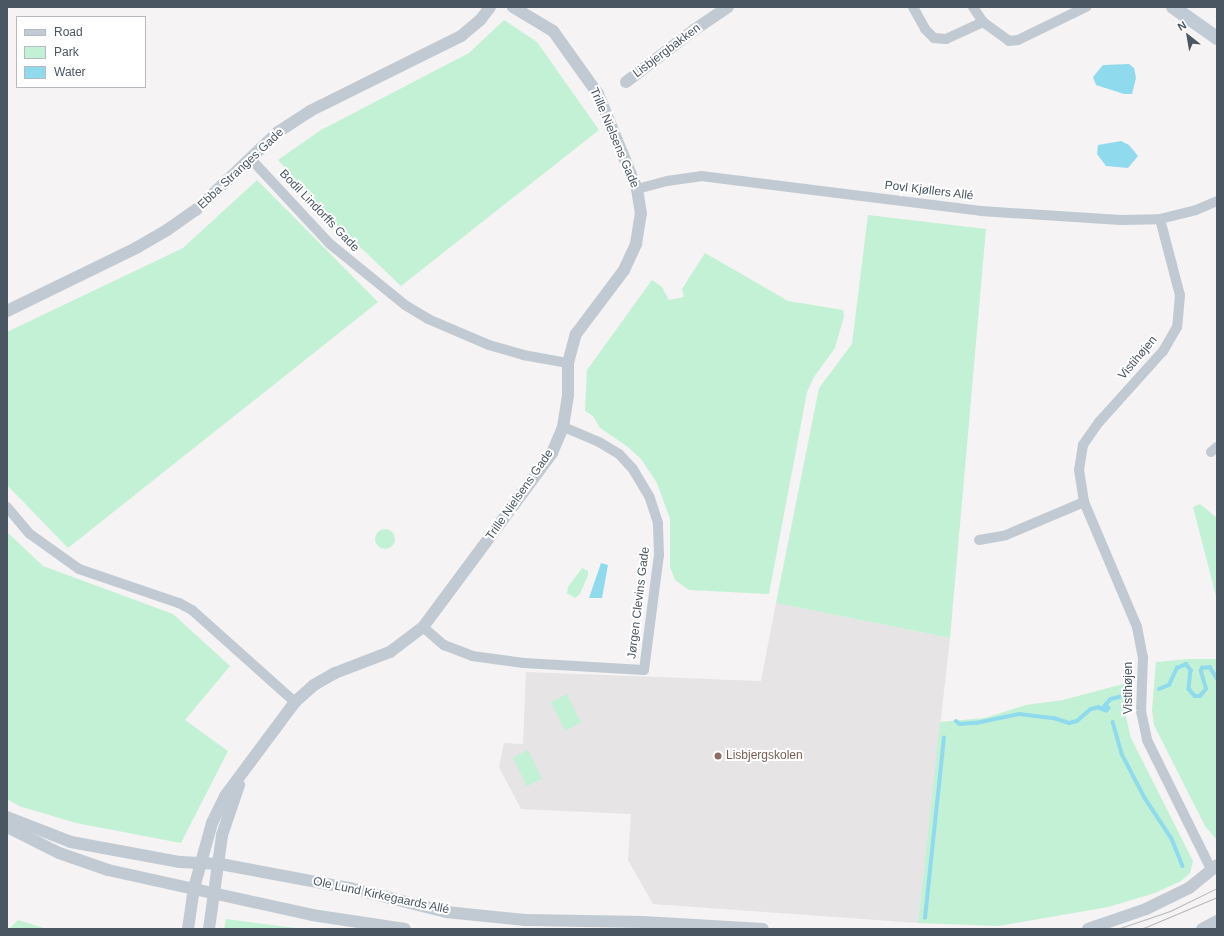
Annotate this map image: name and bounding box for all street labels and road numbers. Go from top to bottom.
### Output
street label: Lisbjergbakken [630,21,704,81]
street label: Trille Nielsens Gade [586,86,642,190]
street label: Ebba Stranges Gade [195,126,287,212]
street label: Bodil Lindorffs Gade [276,167,362,255]
street label: Povl Kjøllers Allé [883,178,975,204]
street label: Vistihøjen [1116,333,1160,383]
street label: Trille Nielsens Gade [483,447,557,543]
street label: Jørgen Clevins Gade [625,546,653,660]
street label: Vistihøjen [1122,662,1136,714]
street label: Ole Lund Kirkegaards Allé [311,874,451,918]

